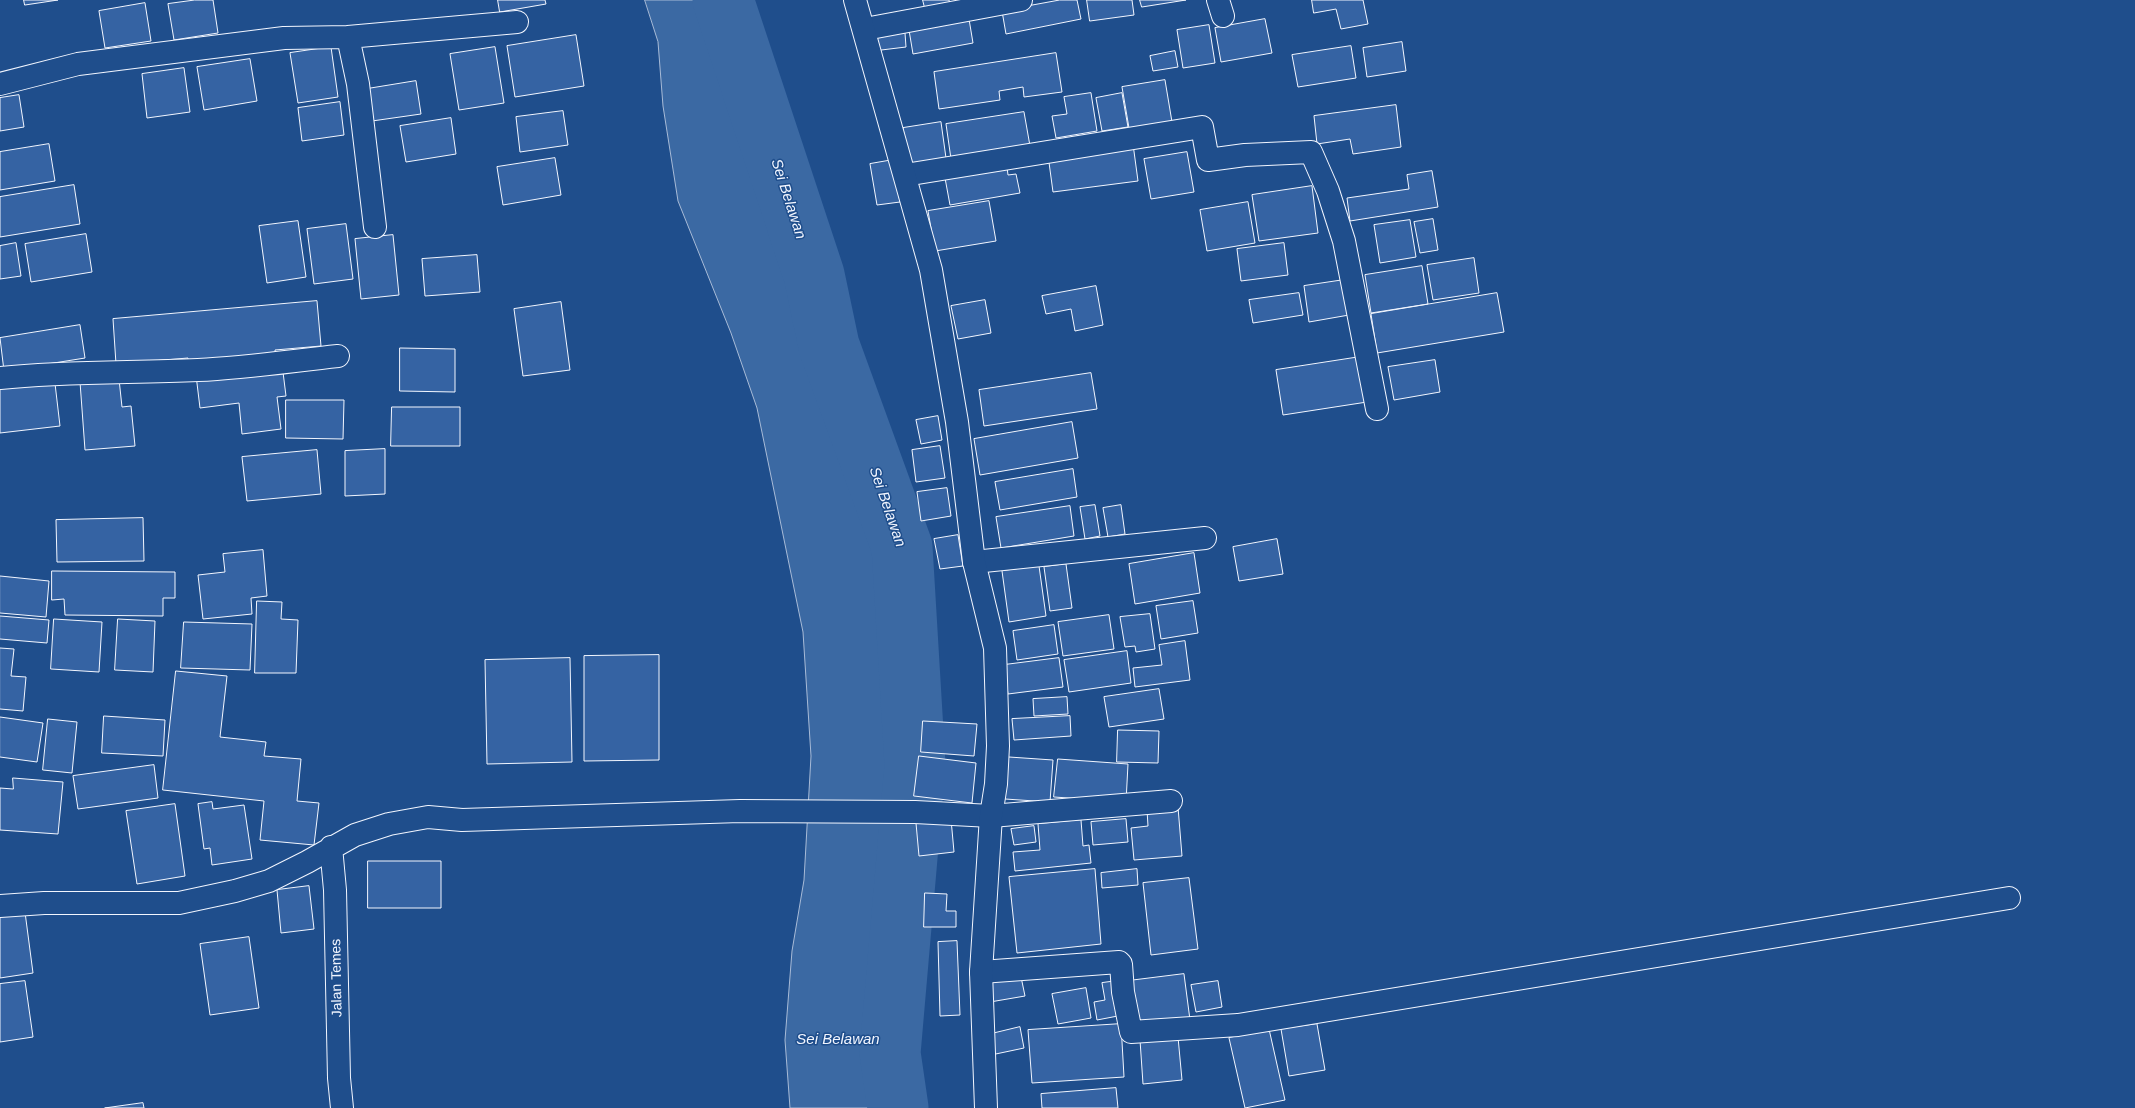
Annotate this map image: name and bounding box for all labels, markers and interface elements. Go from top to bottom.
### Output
water label: Sei Belawan [767,157,809,241]
water label: Sei Belawan [865,465,909,549]
street label: Jalan Temes [328,939,346,1017]
water label: Sei Belawan [796,1031,880,1049]

